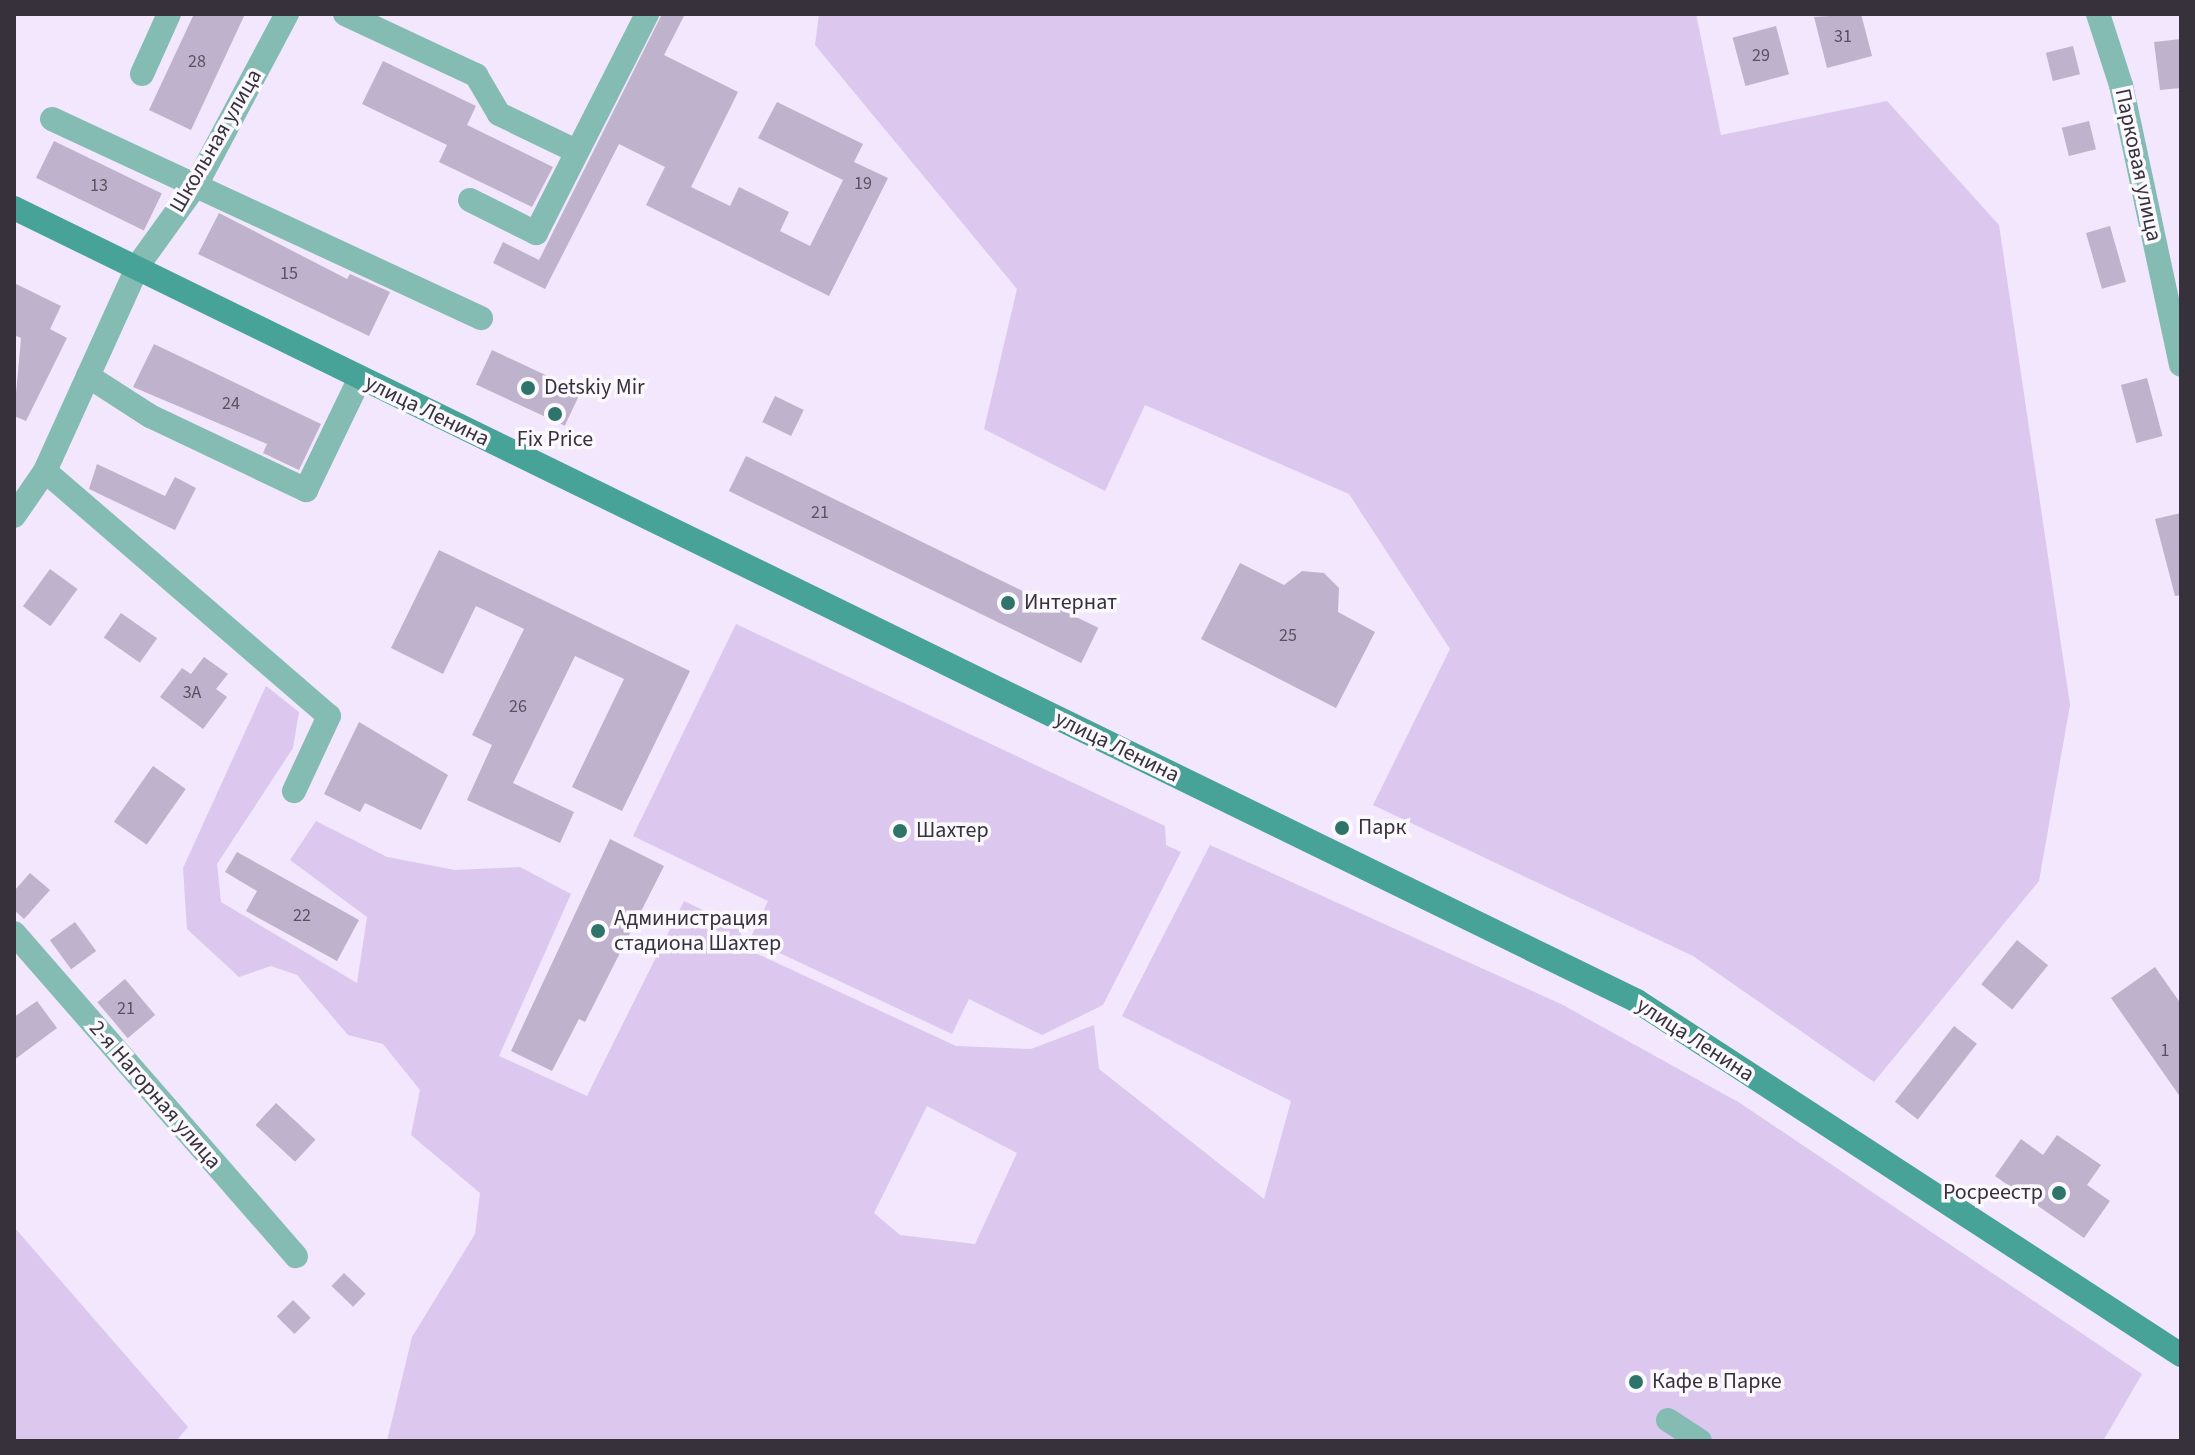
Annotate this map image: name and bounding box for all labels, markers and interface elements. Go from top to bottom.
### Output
house number: 31 [1834,26,1852,48]
house number: 29 [1752,45,1770,67]
house number: 28 [188,51,206,73]
street label: Школьная улица [164,65,268,217]
street label: Парковая улица [2109,86,2167,244]
house number: 19 [854,173,872,195]
house number: 13 [90,175,108,197]
house number: 15 [280,263,298,285]
street label: улица Ленина [361,370,493,452]
place label: Detskiy Mir [544,375,645,401]
marker: Detskiy Mir [519,379,537,397]
house number: 24 [222,393,240,415]
marker: Fix Price [546,405,564,423]
place label: Fix Price [517,427,593,453]
house number: 21 [811,502,829,524]
place label: Интернат [1024,590,1117,616]
marker: Интернат [999,594,1017,612]
house number: 25 [1279,625,1297,647]
house number: 3А [183,682,201,704]
house number: 26 [509,696,527,718]
street label: улица Ленина [1051,706,1183,788]
place label: Парк [1358,815,1406,841]
place label: Шахтер [916,818,989,844]
marker: Парк [1333,819,1351,837]
marker: Шахтер [891,822,909,840]
house number: 22 [293,905,311,927]
place label: Администрация стадиона Шахтер [614,905,781,956]
marker: Администрация стадиона Шахтер [589,922,607,940]
street label: улица Ленина [1631,992,1759,1088]
house number: 21 [117,998,135,1020]
street label: 2-я Нагорная улица [83,1015,227,1175]
house number: 1 [2161,1040,2169,1062]
place label: Росреестр [1943,1180,2043,1206]
marker: Росреестр [2050,1184,2068,1202]
place label: Кафе в Парке [1652,1369,1782,1395]
marker: Кафе в Парке [1627,1373,1645,1391]

